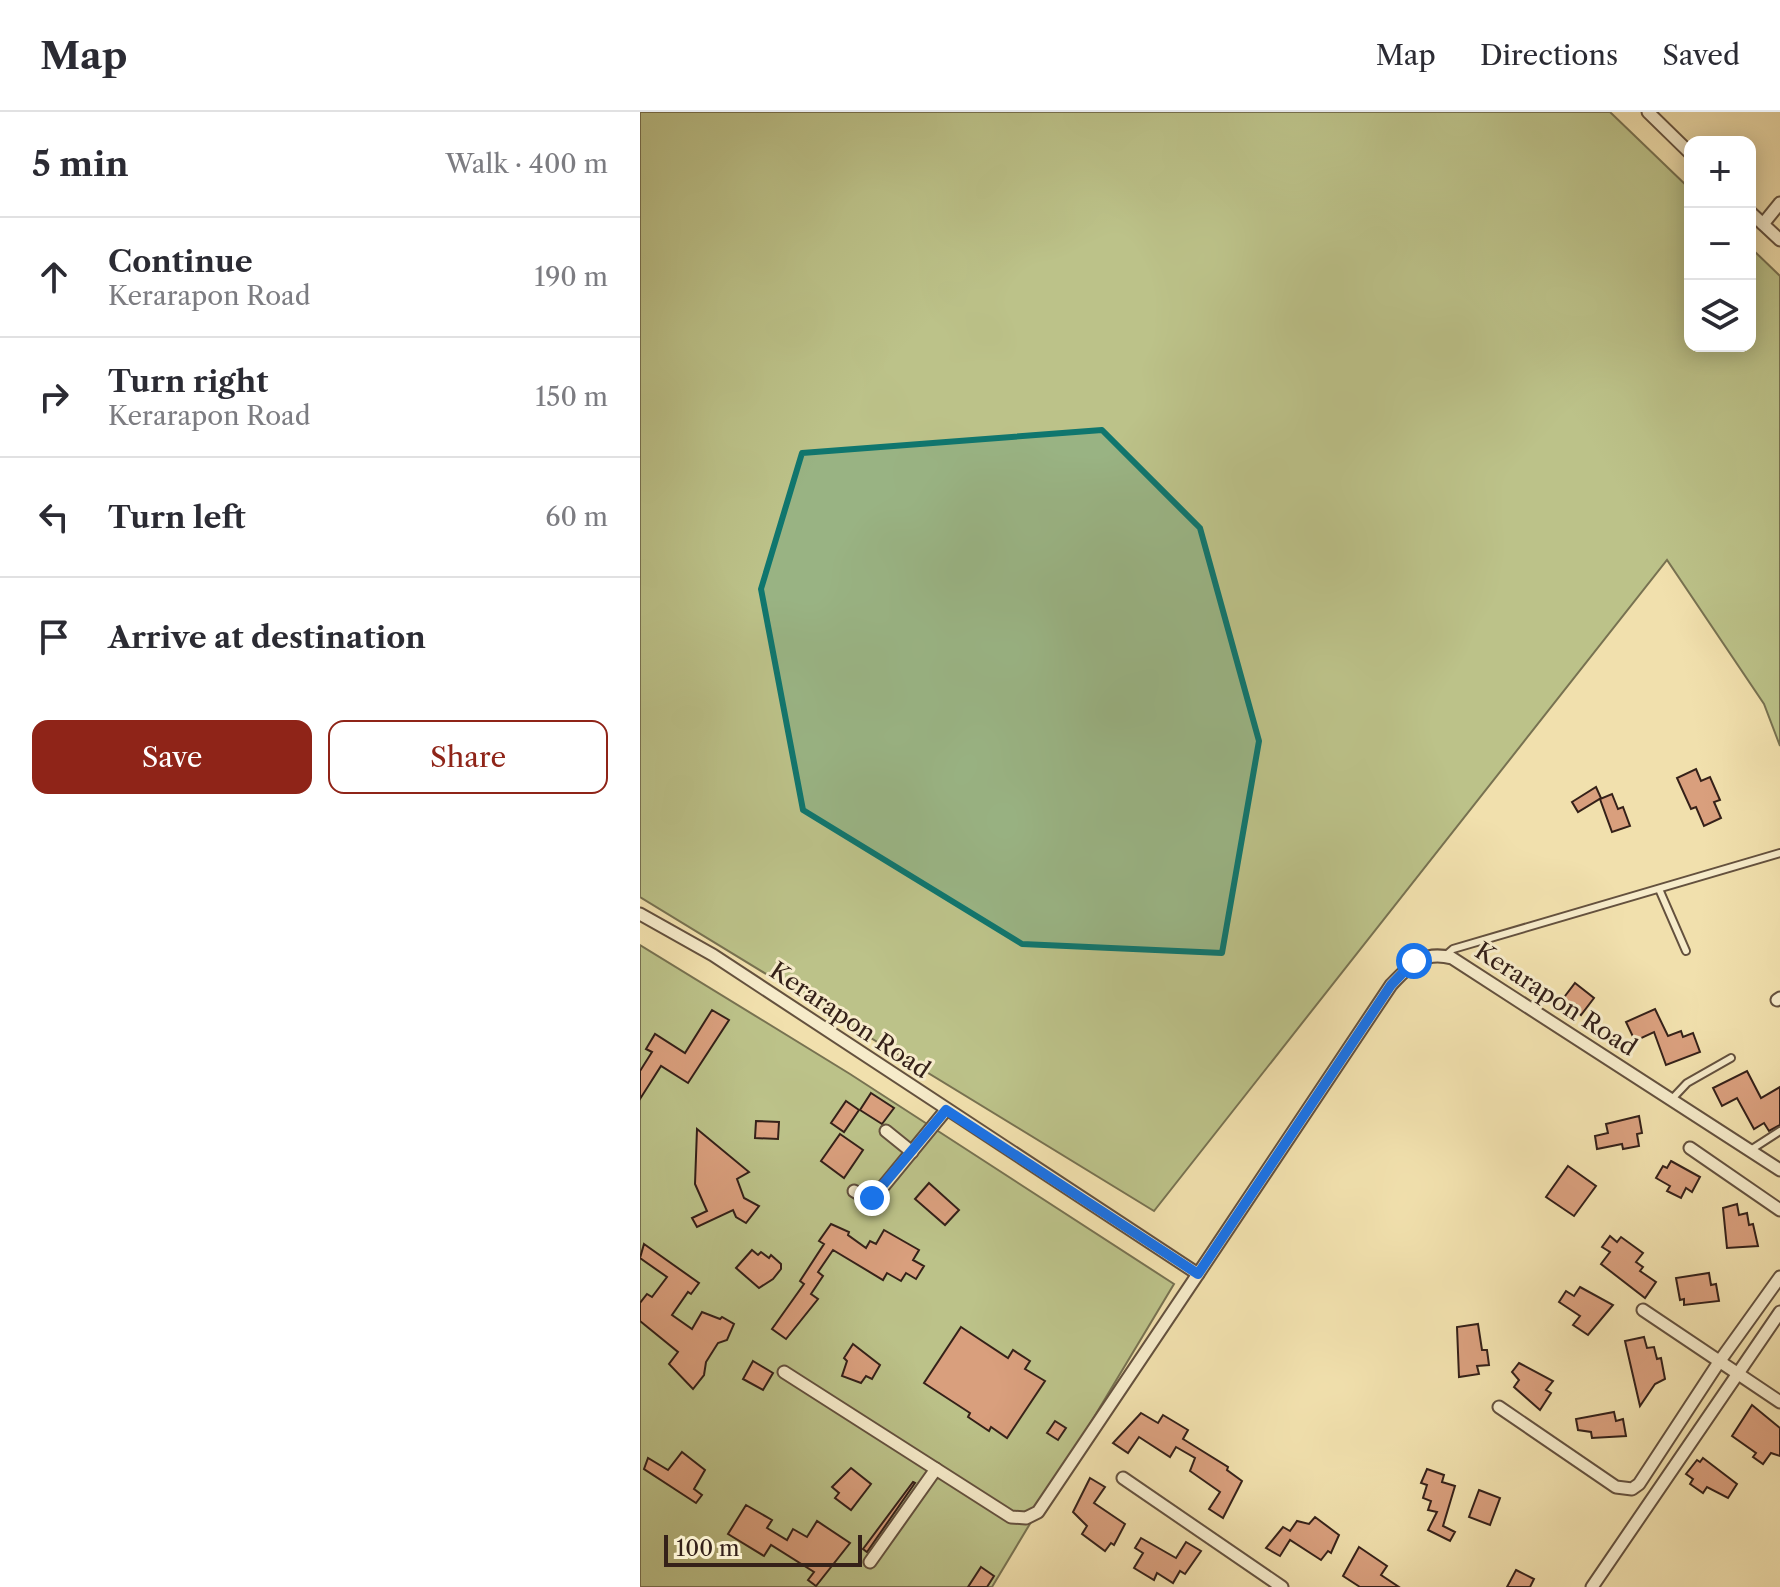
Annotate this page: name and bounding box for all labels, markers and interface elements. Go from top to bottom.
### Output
text: Map [40,32,128,79]
text: Map [1376,38,1436,72]
text: Directions [1480,38,1618,72]
text: Saved [1662,38,1740,72]
map controls [1684,136,1756,352]
button: + [1684,136,1756,208]
text: 5 min [32,143,129,185]
text: Walk · 400 m [446,148,608,180]
button: − [1684,208,1756,280]
text: Continue [108,243,253,280]
icon: ahead [32,255,76,299]
text: 190 m [534,261,608,293]
text: Kerarapon Road [108,280,311,312]
button: layers [1684,280,1756,352]
text: Turn right [108,363,268,400]
icon: right [32,375,76,419]
text: 150 m [535,381,608,413]
text: Kerarapon Road [108,400,311,432]
icon: left [32,495,76,539]
text: Turn left [108,499,245,536]
text: 60 m [545,501,608,533]
icon: arrive [32,615,76,659]
text: Arrive at destination [108,619,426,656]
button: Save [32,720,312,794]
button: Share [328,720,608,794]
street label: Kerarapon Road [1470,936,1643,1062]
route start [1396,943,1432,979]
street label: Kerarapon Road [764,956,936,1085]
route end [854,1180,890,1216]
scale bar [664,1531,862,1567]
text: 100 m [676,1535,739,1562]

